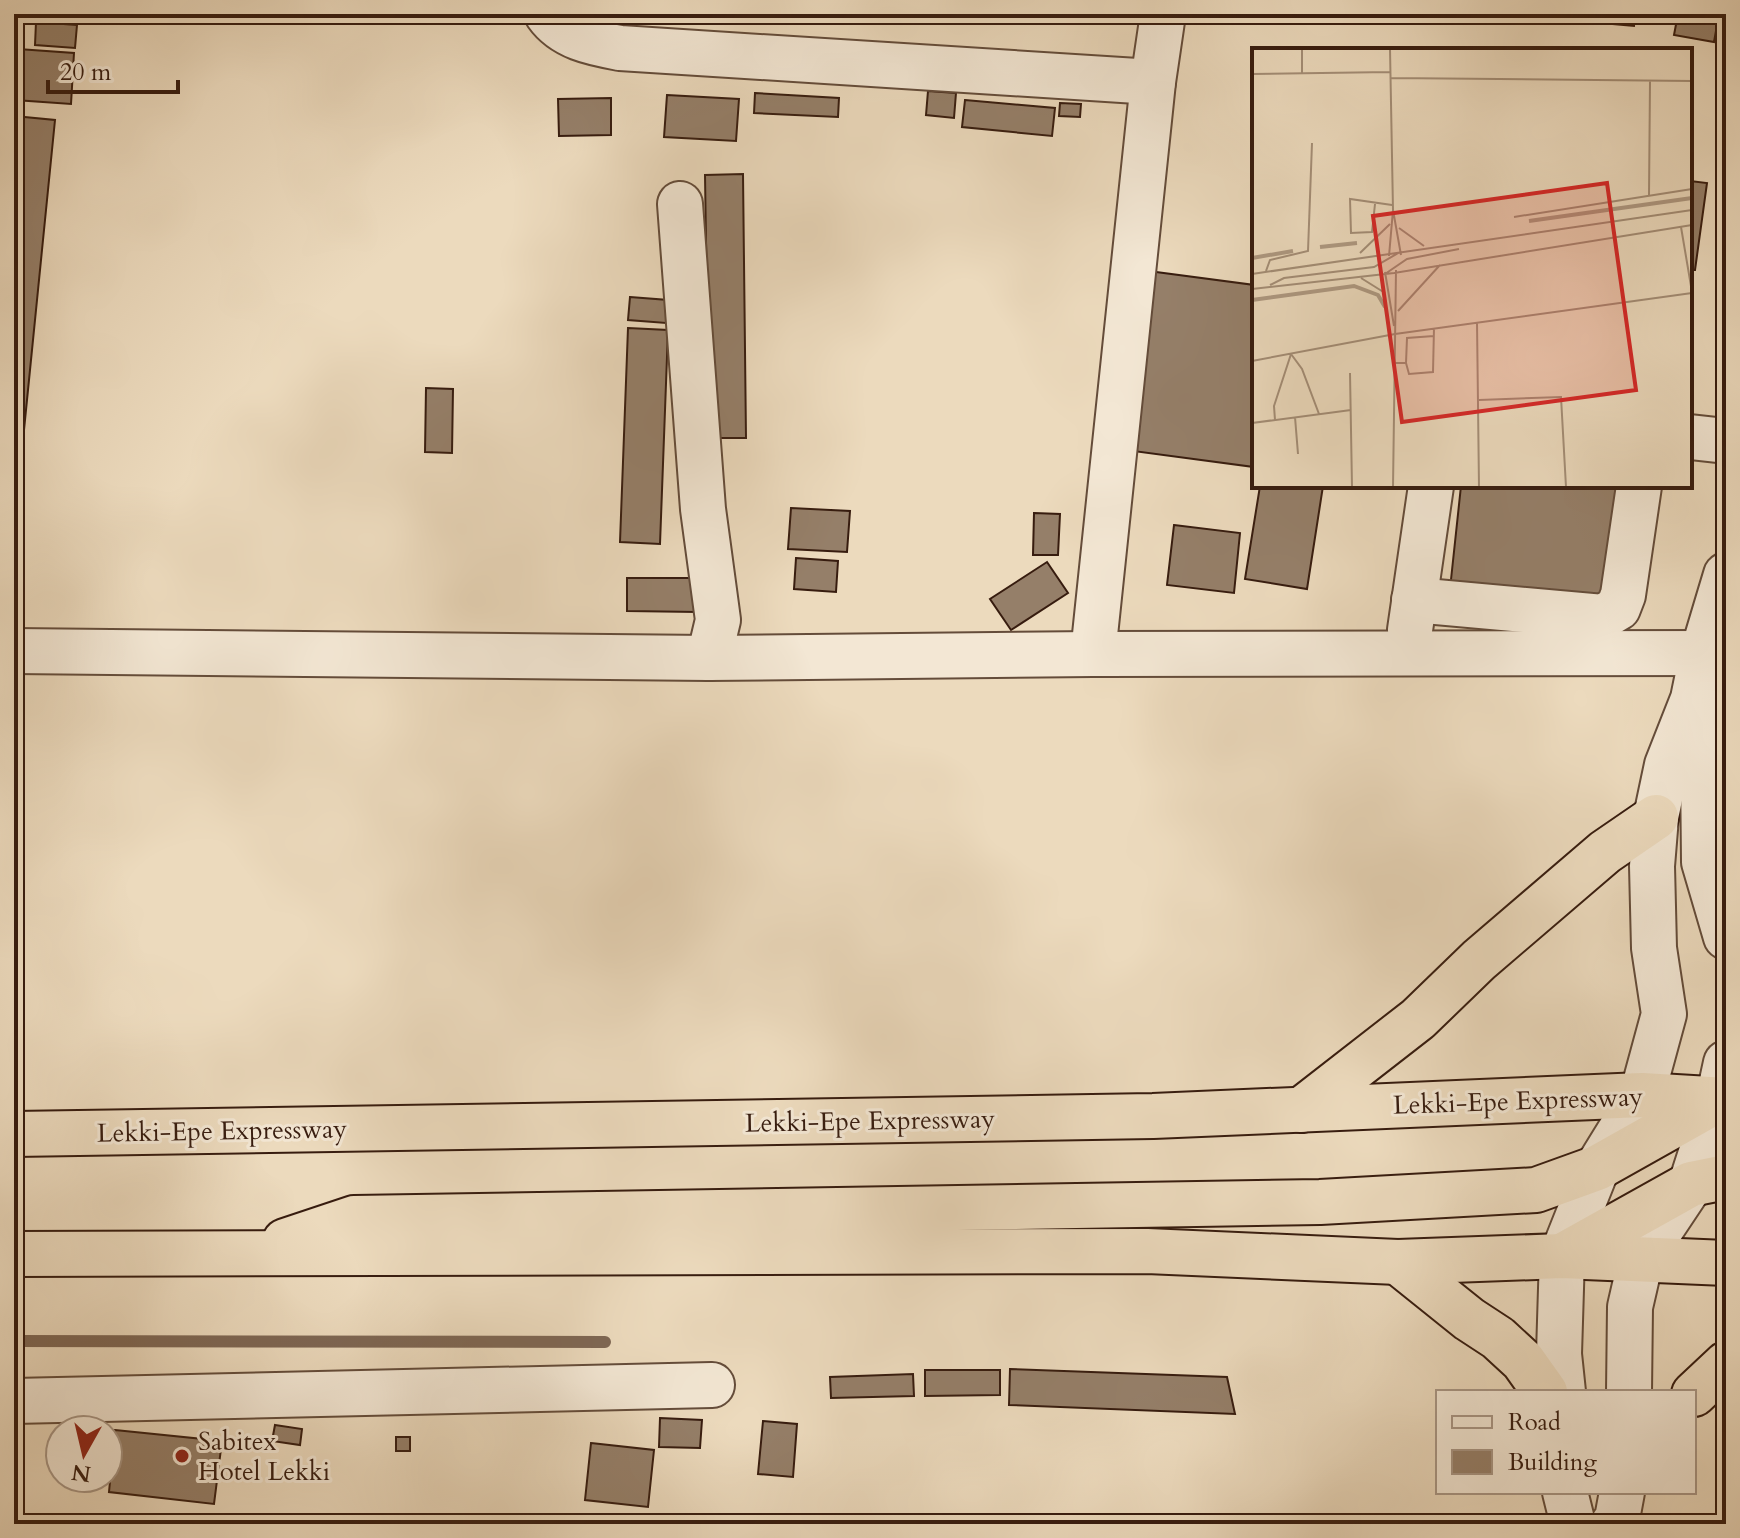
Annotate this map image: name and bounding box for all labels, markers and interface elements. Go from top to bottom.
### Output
scale bar [48,44,178,94]
inset map [1252,48,1692,488]
text: 20 m [60,56,112,89]
street label: Lekki-Epe Expressway [1392,1079,1644,1123]
street label: Lekki-Epe Expressway [745,1101,996,1141]
street label: Lekki-Epe Expressway [97,1111,348,1151]
legend [1436,1390,1696,1494]
text: Road [1508,1406,1561,1439]
north arrow [44,1414,124,1494]
place label: Sabitex Hotel Lekki [198,1424,330,1489]
text: Building [1508,1446,1598,1479]
marker: Sabitex Hotel Lekki [173,1447,191,1465]
text: N [70,1457,93,1489]

